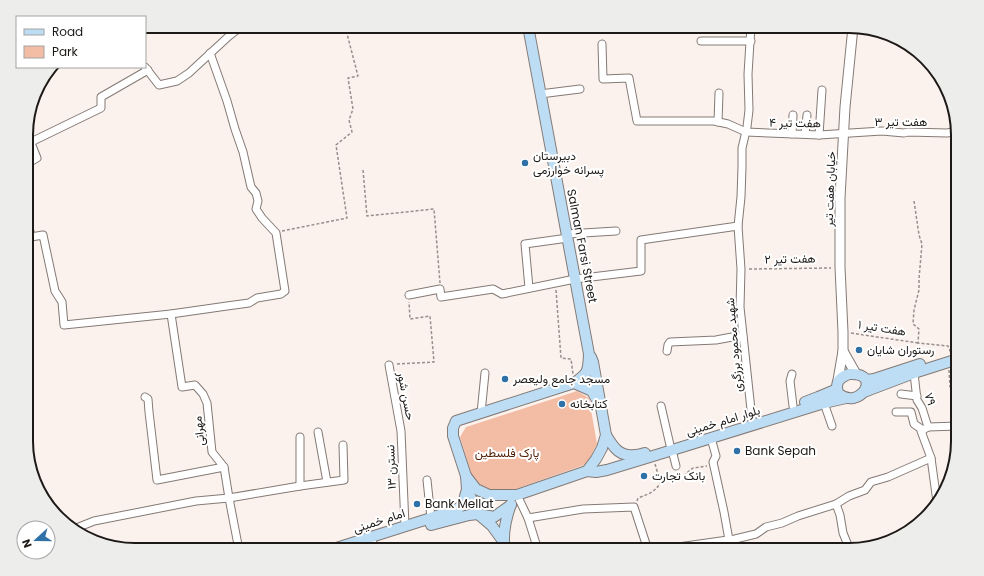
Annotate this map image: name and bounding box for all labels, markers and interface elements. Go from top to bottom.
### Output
legend [16,16,146,68]
text: Road [52,23,83,40]
text: Park [52,43,79,60]
street label: هفت تیر ۳ [875,113,927,130]
street label: هفت تیر ۴ [769,114,821,131]
place label: دبیرستان پسرانه خوارزمی [533,147,604,178]
street label: خیابان هفت تیر [820,151,839,228]
marker: دبیرستان پسرانه خوارزمی [520,158,530,168]
street label: Salman Farsi Street [563,188,602,304]
street label: هفت تیر ۲ [764,250,816,267]
street label: شهید محمود برزگری [721,297,746,393]
street label: هفت تیر ۱ [857,315,907,340]
place label: رستوران شایان [867,341,934,358]
marker: رستوران شایان [854,345,864,355]
street label: حسن شور [393,369,420,422]
place label: مسجد جامع ولیعصر [512,370,610,388]
marker: مسجد جامع ولیعصر [500,374,510,384]
street label: ۷۹ [920,390,941,408]
place label: کتابخانه [570,395,608,412]
marker: کتابخانه [557,399,567,409]
street label: بلوار امام خمینی [684,401,762,440]
street label: مهرانی [188,415,209,447]
place label: Bank Sepah [745,442,816,459]
street label: نسترن ۱۳ [381,444,400,490]
park label: پارک فلسطین [475,444,540,461]
marker: Bank Sepah [732,446,742,456]
place label: بانک تجارت [652,467,705,484]
marker: بانک تجارت [639,471,649,481]
place label: Bank Mellat [425,495,494,512]
marker: Bank Mellat [412,499,422,509]
street label: امام خمینی [351,504,407,537]
north arrow [16,520,56,560]
text: N [18,537,36,550]

